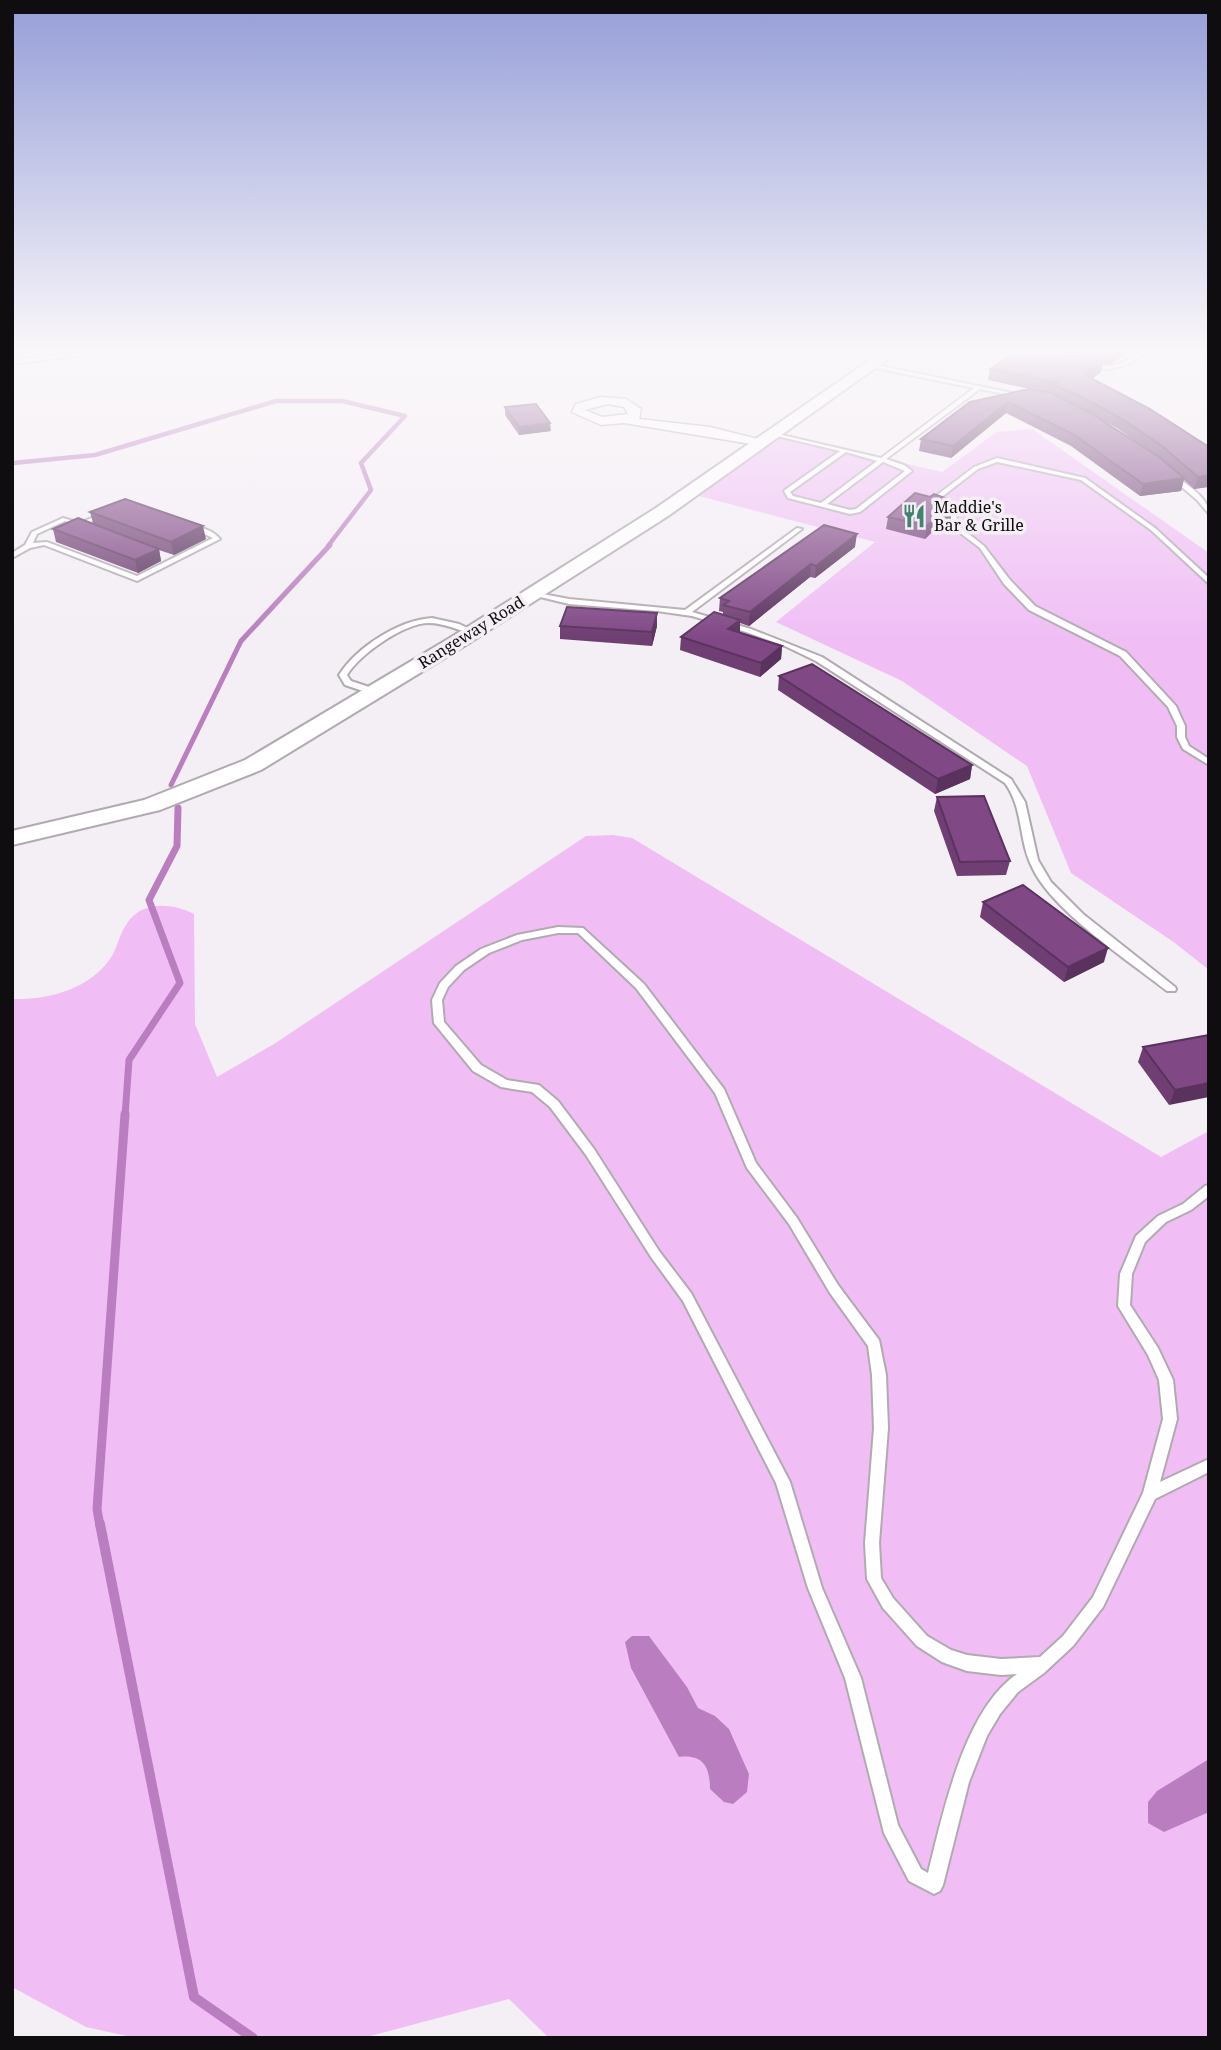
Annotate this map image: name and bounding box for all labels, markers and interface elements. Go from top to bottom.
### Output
place label: Maddie's Bar & Grille [934,496,1024,536]
restaurant icon: Maddie's Bar & Grille [900,502,928,530]
street label: Rangeway Road [414,590,528,673]

